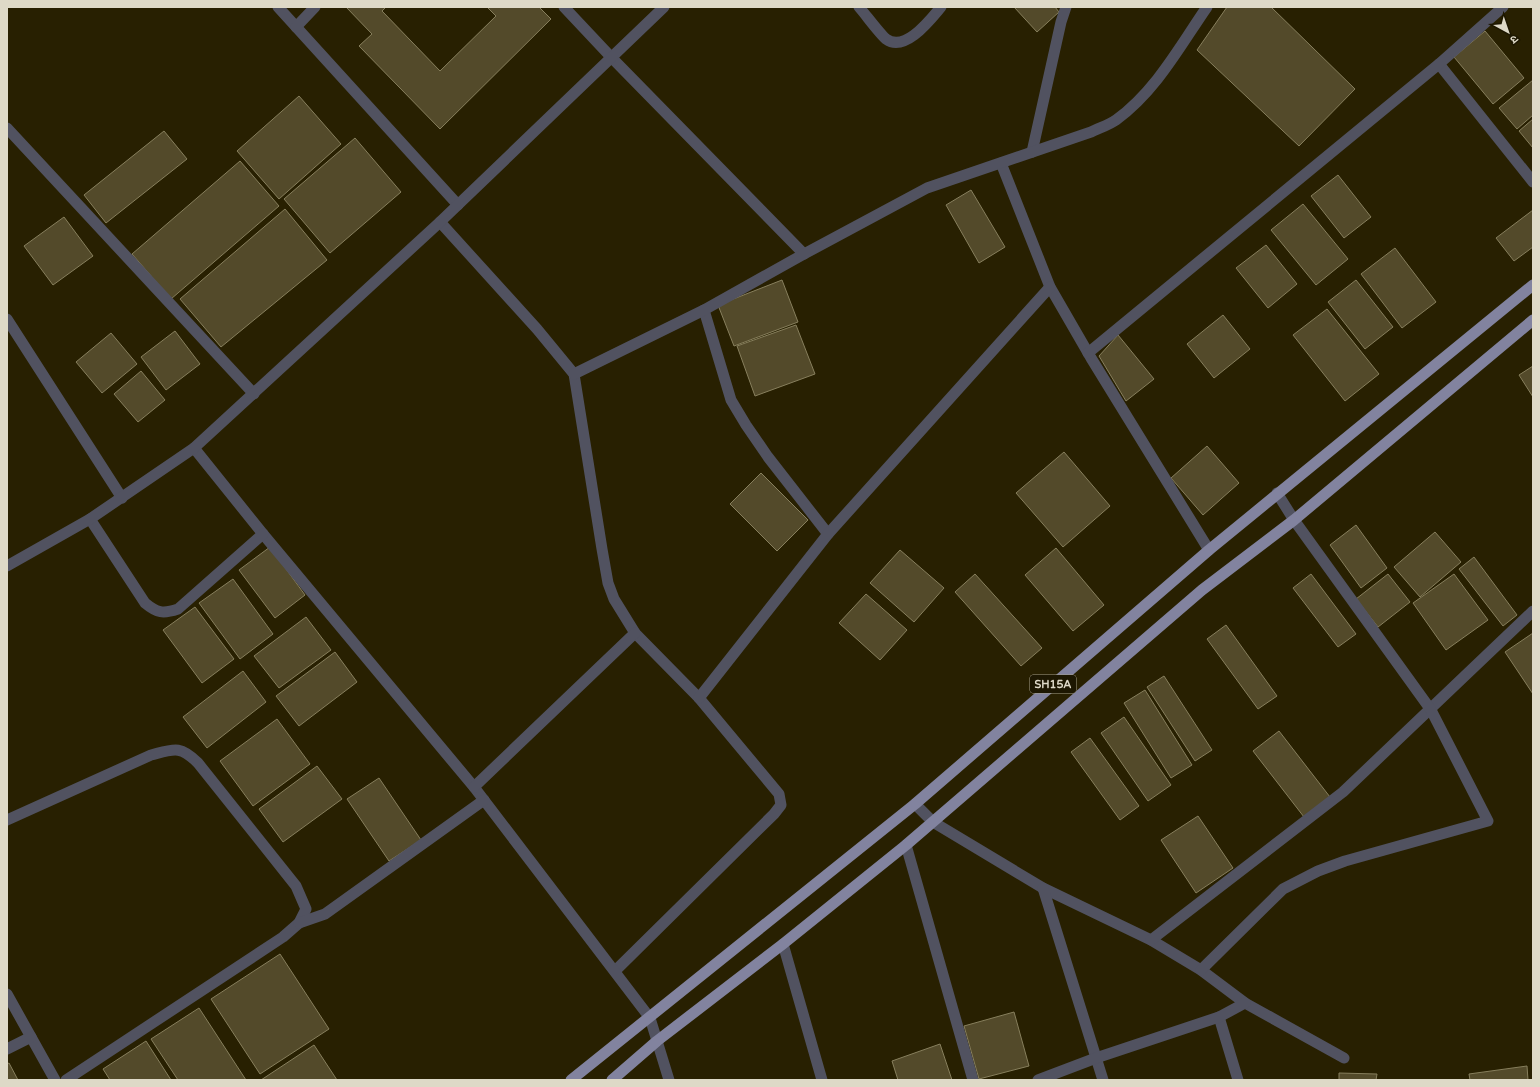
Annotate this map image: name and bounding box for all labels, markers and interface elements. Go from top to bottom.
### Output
north arrow [1488,12,1528,52]
text: उ [1507,32,1521,47]
road number: SH15A [1030,675,1076,693]

